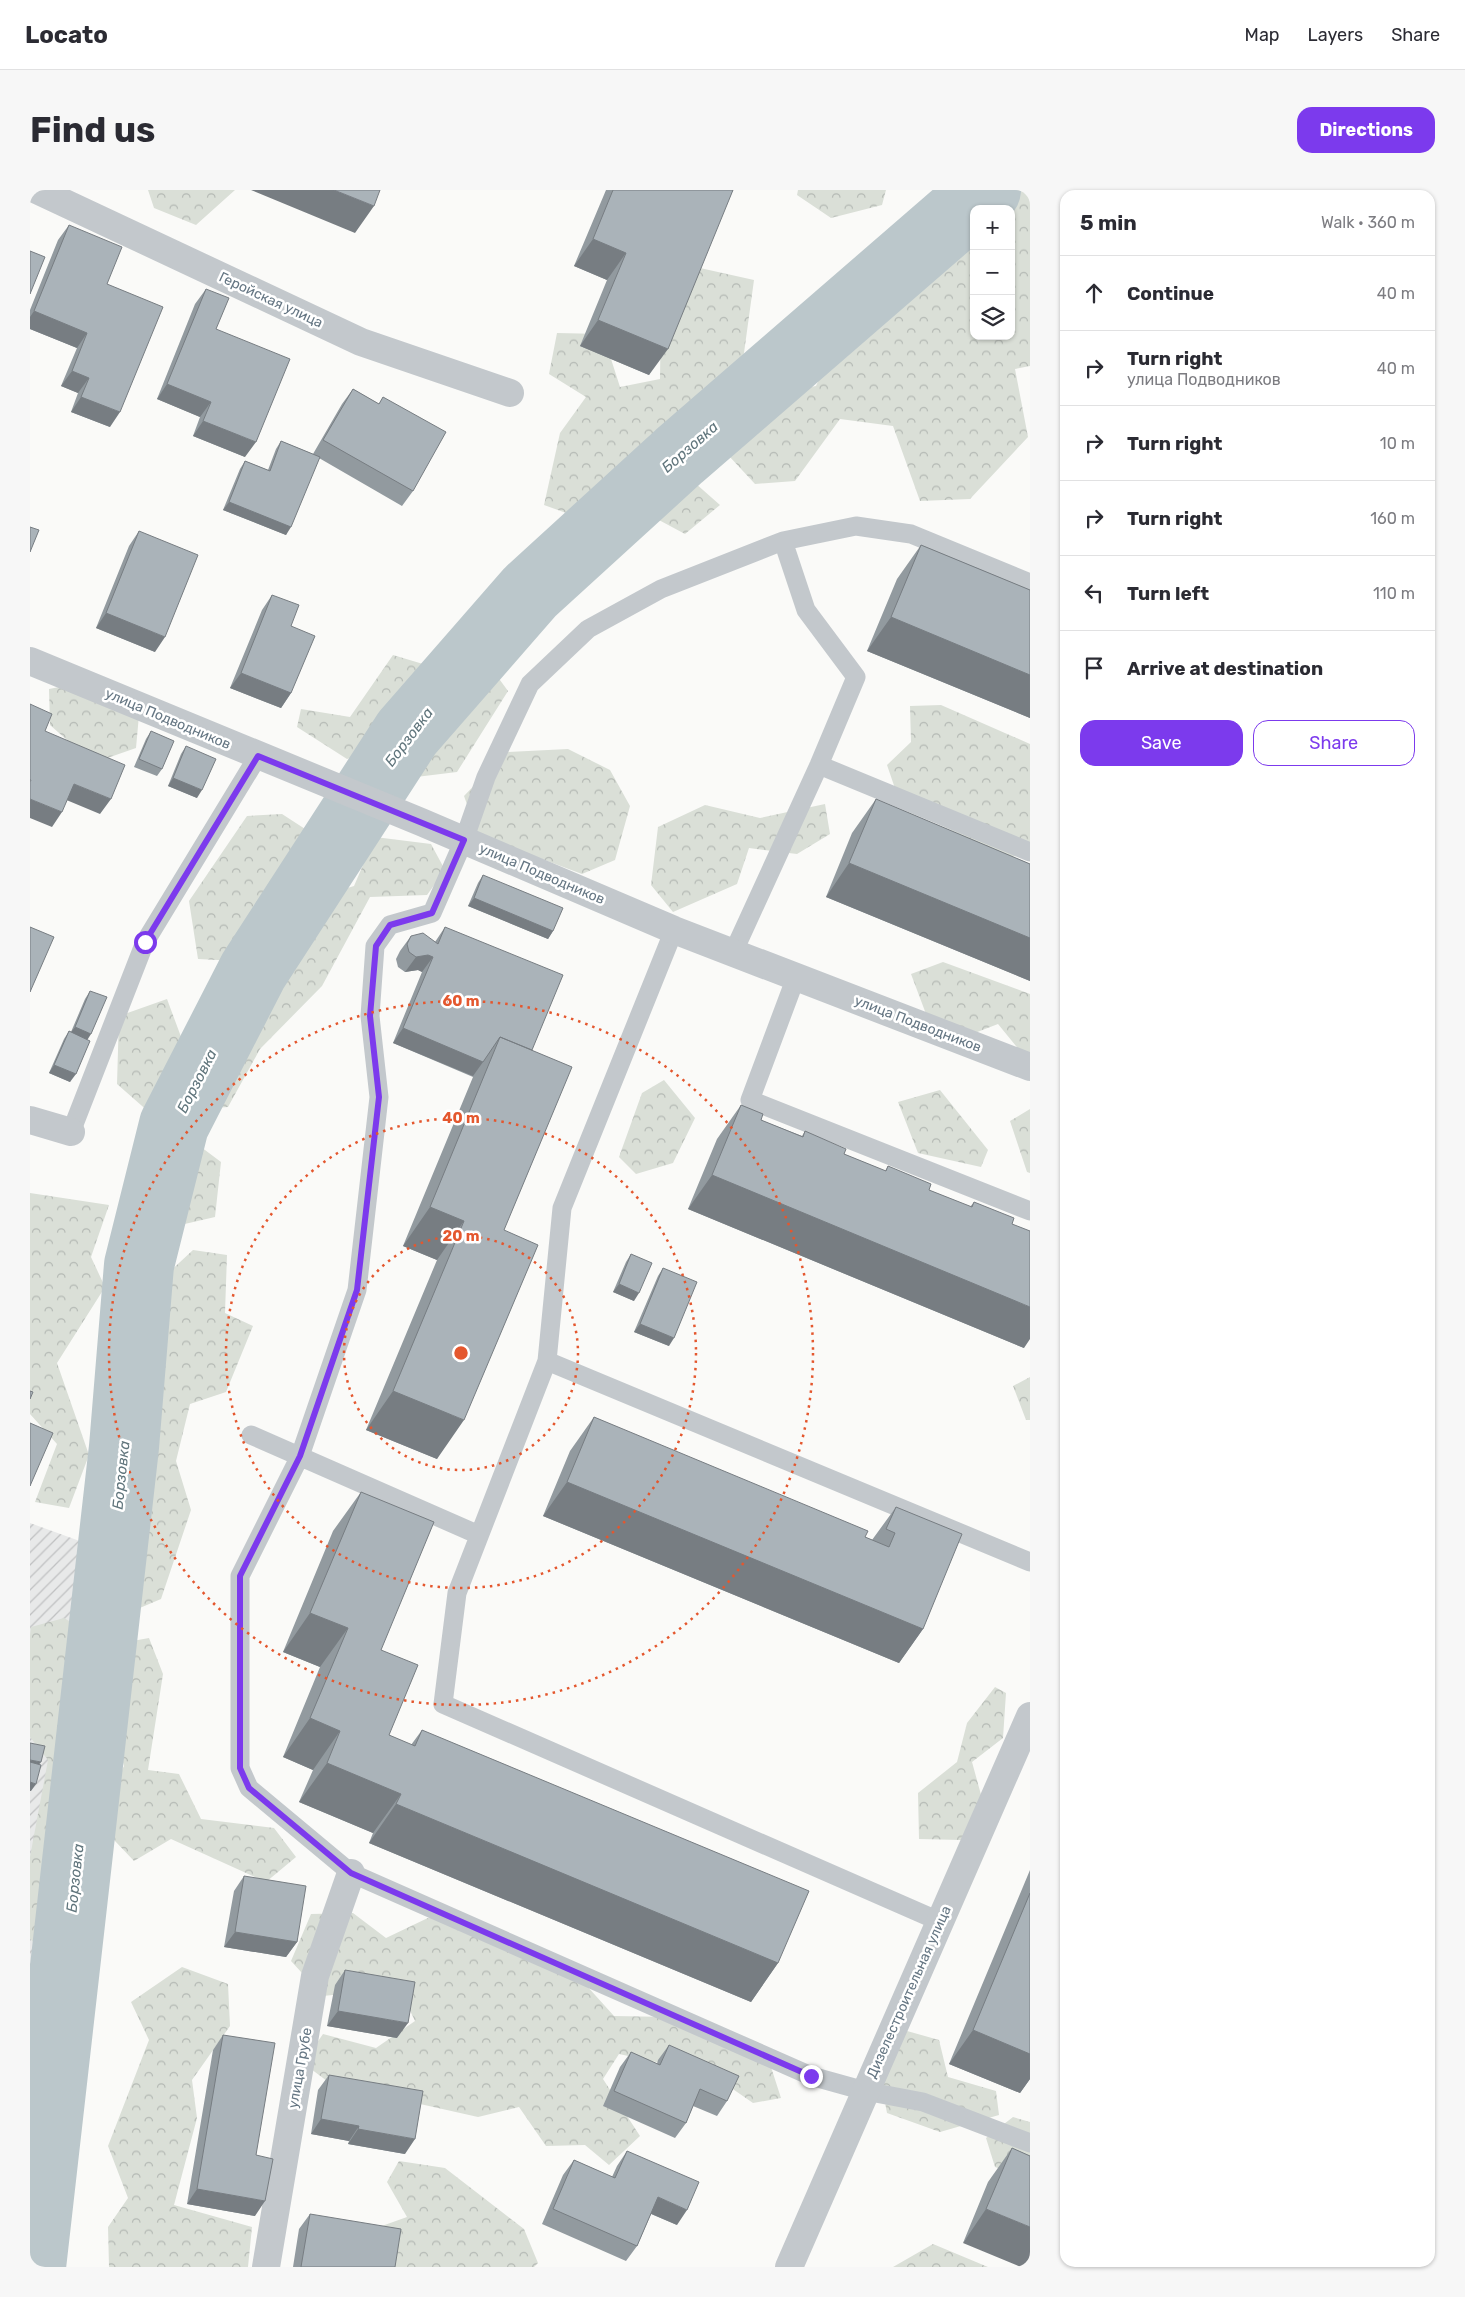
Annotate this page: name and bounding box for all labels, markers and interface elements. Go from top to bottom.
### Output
text: Locato [25,21,108,49]
text: Map [1245,24,1280,46]
text: Layers [1308,24,1363,46]
text: Share [1391,24,1440,46]
button: Directions [1297,107,1435,153]
text: Find us [30,109,155,151]
map controls [970,205,1015,340]
button: + [970,205,1015,250]
text: 5 min [1080,210,1137,235]
text: Walk · 360 m [1321,213,1415,232]
button: − [970,250,1015,295]
street label: Геройская улица [216,268,326,332]
icon: ahead [1080,279,1108,307]
text: Continue [1127,282,1214,305]
text: 40 m [1377,284,1415,303]
button: layers [970,295,1015,340]
text: Turn right [1127,347,1222,370]
icon: right [1080,354,1108,382]
text: 40 m [1377,359,1415,378]
text: улица Подводников [1127,370,1281,389]
water label: Борзовка [658,418,722,476]
icon: right [1080,429,1108,457]
text: Turn right [1127,432,1222,455]
text: 10 m [1380,434,1415,453]
icon: right [1080,504,1108,532]
text: Turn right [1127,507,1222,530]
text: 160 m [1370,509,1415,528]
icon: left [1080,579,1108,607]
text: Turn left [1127,582,1209,605]
text: 110 m [1373,584,1415,603]
icon: arrive [1080,654,1108,682]
text: Arrive at destination [1127,657,1323,680]
street label: улица Подводников [103,685,233,753]
water label: Борзовка [381,704,437,770]
button: Save [1080,720,1243,766]
button: Share [1253,720,1415,766]
street label: улица Подводников [477,840,607,908]
route start [134,931,157,954]
text: 60 m [443,992,479,1010]
street label: улица Подводников [852,992,984,1056]
water label: Борзовка [173,1046,221,1116]
text: 40 m [442,1109,480,1127]
text: 20 m [443,1227,479,1245]
centre of rings [452,1344,470,1362]
water label: Борзовка [108,1440,134,1510]
water label: Борзовка [62,1843,88,1913]
street label: Дизелестроительная улица [863,1903,955,2081]
street label: улица Грубе [285,2026,315,2110]
route end [800,2065,823,2088]

